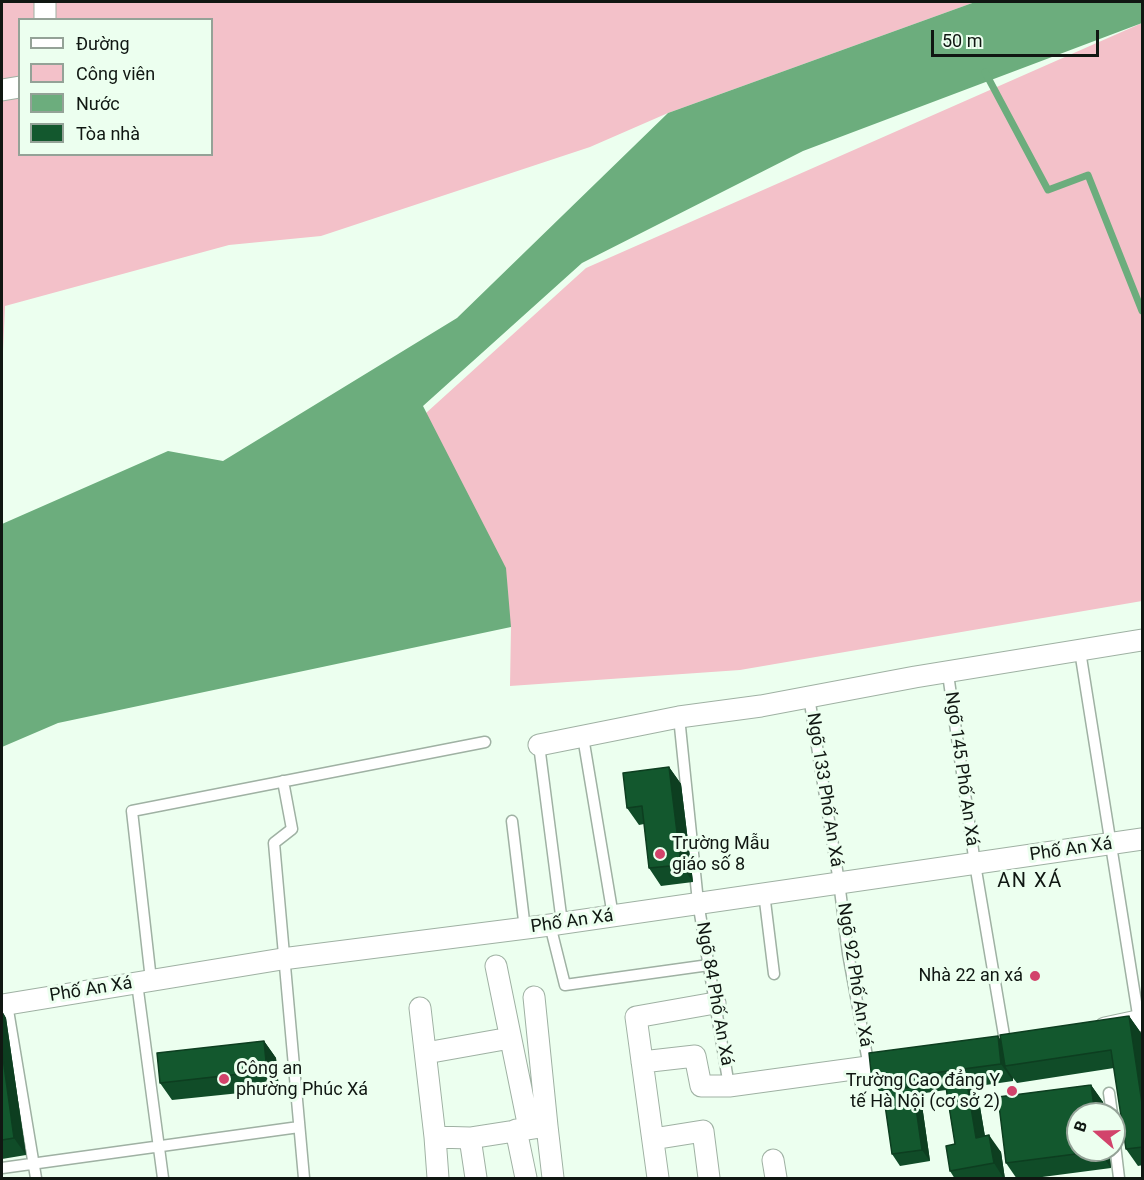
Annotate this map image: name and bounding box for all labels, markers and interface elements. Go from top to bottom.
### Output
legend [18,18,213,156]
scale bar [934,18,1102,56]
text: 50 m [942,30,982,51]
text: Đường [76,33,130,54]
text: Công viên [76,63,155,84]
text: Nước [76,93,120,114]
text: Tòa nhà [76,123,140,144]
street label: Ngõ 145 Phố An Xá [939,690,983,848]
street label: Ngõ 133 Phố An Xá [801,711,847,869]
place label: Trường Mẫu giáo số 8 [672,833,770,876]
street label: Phố An Xá [1028,834,1114,866]
marker: Trường Mẫu giáo số 8 [653,847,667,861]
district label: AN XÁ [997,870,1063,894]
street label: Ngõ 92 Phố An Xá [832,901,876,1049]
street label: Phố An Xá [529,906,615,938]
street label: Ngõ 84 Phố An Xá [691,920,737,1068]
place label: Nhà 22 an xá [918,965,1023,987]
marker: Nhà 22 an xá [1028,969,1042,983]
street label: Phố An Xá [48,973,134,1007]
place label: Công an phường Phúc Xá [236,1058,368,1100]
place label: Trường Cao đẳng Y tế Hà Nội (cơ sở 2) [846,1070,1000,1112]
marker: Công an phường Phúc Xá [217,1072,231,1086]
marker: Trường Cao đẳng Y tế Hà Nội (cơ sở 2) [1005,1084,1019,1098]
north arrow [1066,1102,1126,1162]
text: B [1070,1118,1091,1134]

